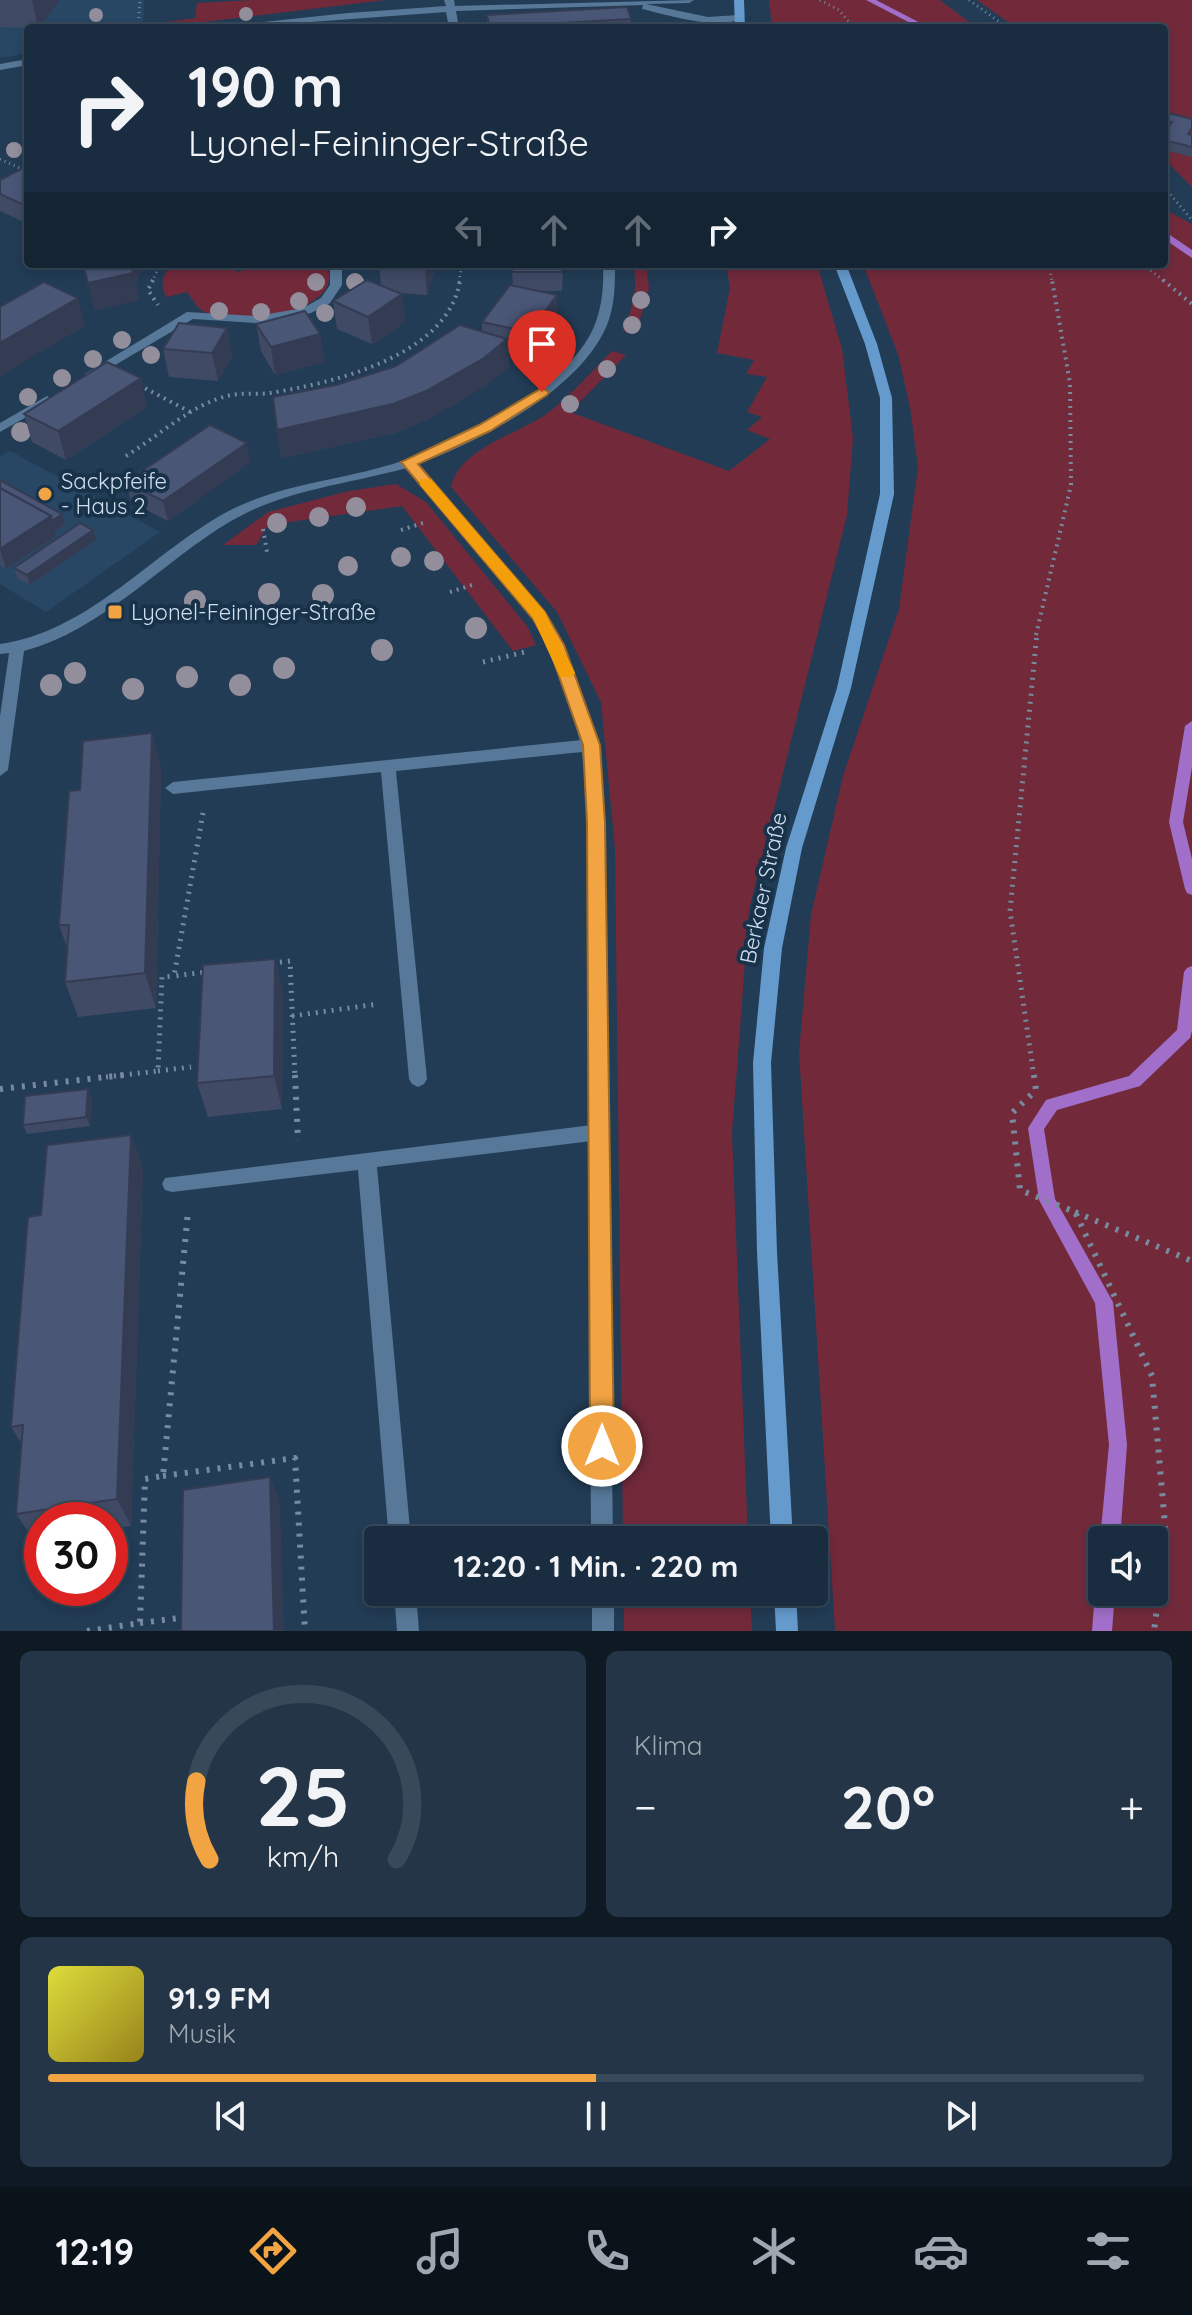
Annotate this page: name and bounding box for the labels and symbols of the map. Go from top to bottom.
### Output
pin [508,310,576,392]
place label: Sackpfeife - Haus 2 [61,467,167,520]
marker: Sackpfeife - Haus 2 [36,485,54,503]
place label: Lyonel-Feininger-Straße [131,598,376,626]
marker: Lyonel-Feininger-Straße [106,603,124,621]
street label: Berkaer Straße [733,810,793,966]
position arrow [560,1404,644,1488]
speed limit sign: 30 [24,1502,128,1606]

